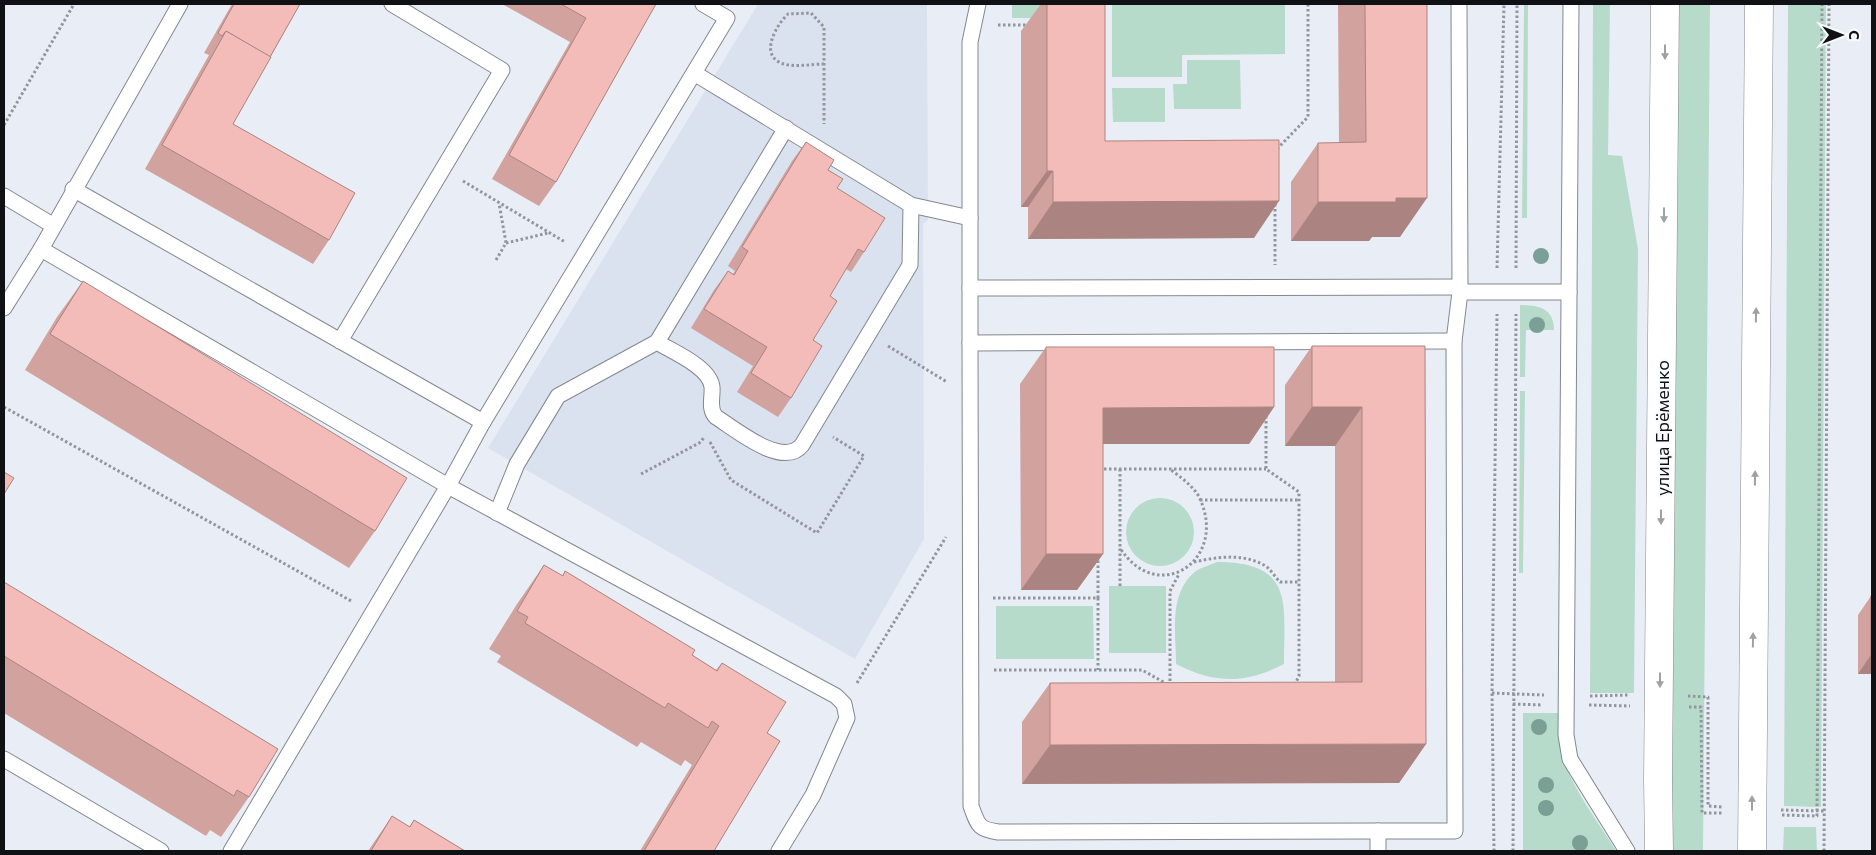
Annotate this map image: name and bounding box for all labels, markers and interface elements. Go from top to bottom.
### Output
north arrow [1816,10,1866,60]
text: С [1846,30,1863,40]
one-way arrow [1661,45,1669,61]
one-way arrow [1660,207,1668,223]
one-way arrow [1752,307,1760,323]
street label: улица Ерёменко [1651,360,1673,496]
one-way arrow [1751,469,1759,485]
one-way arrow [1657,510,1665,526]
one-way arrow [1749,632,1757,648]
one-way arrow [1656,672,1664,688]
one-way arrow [1748,794,1756,810]

